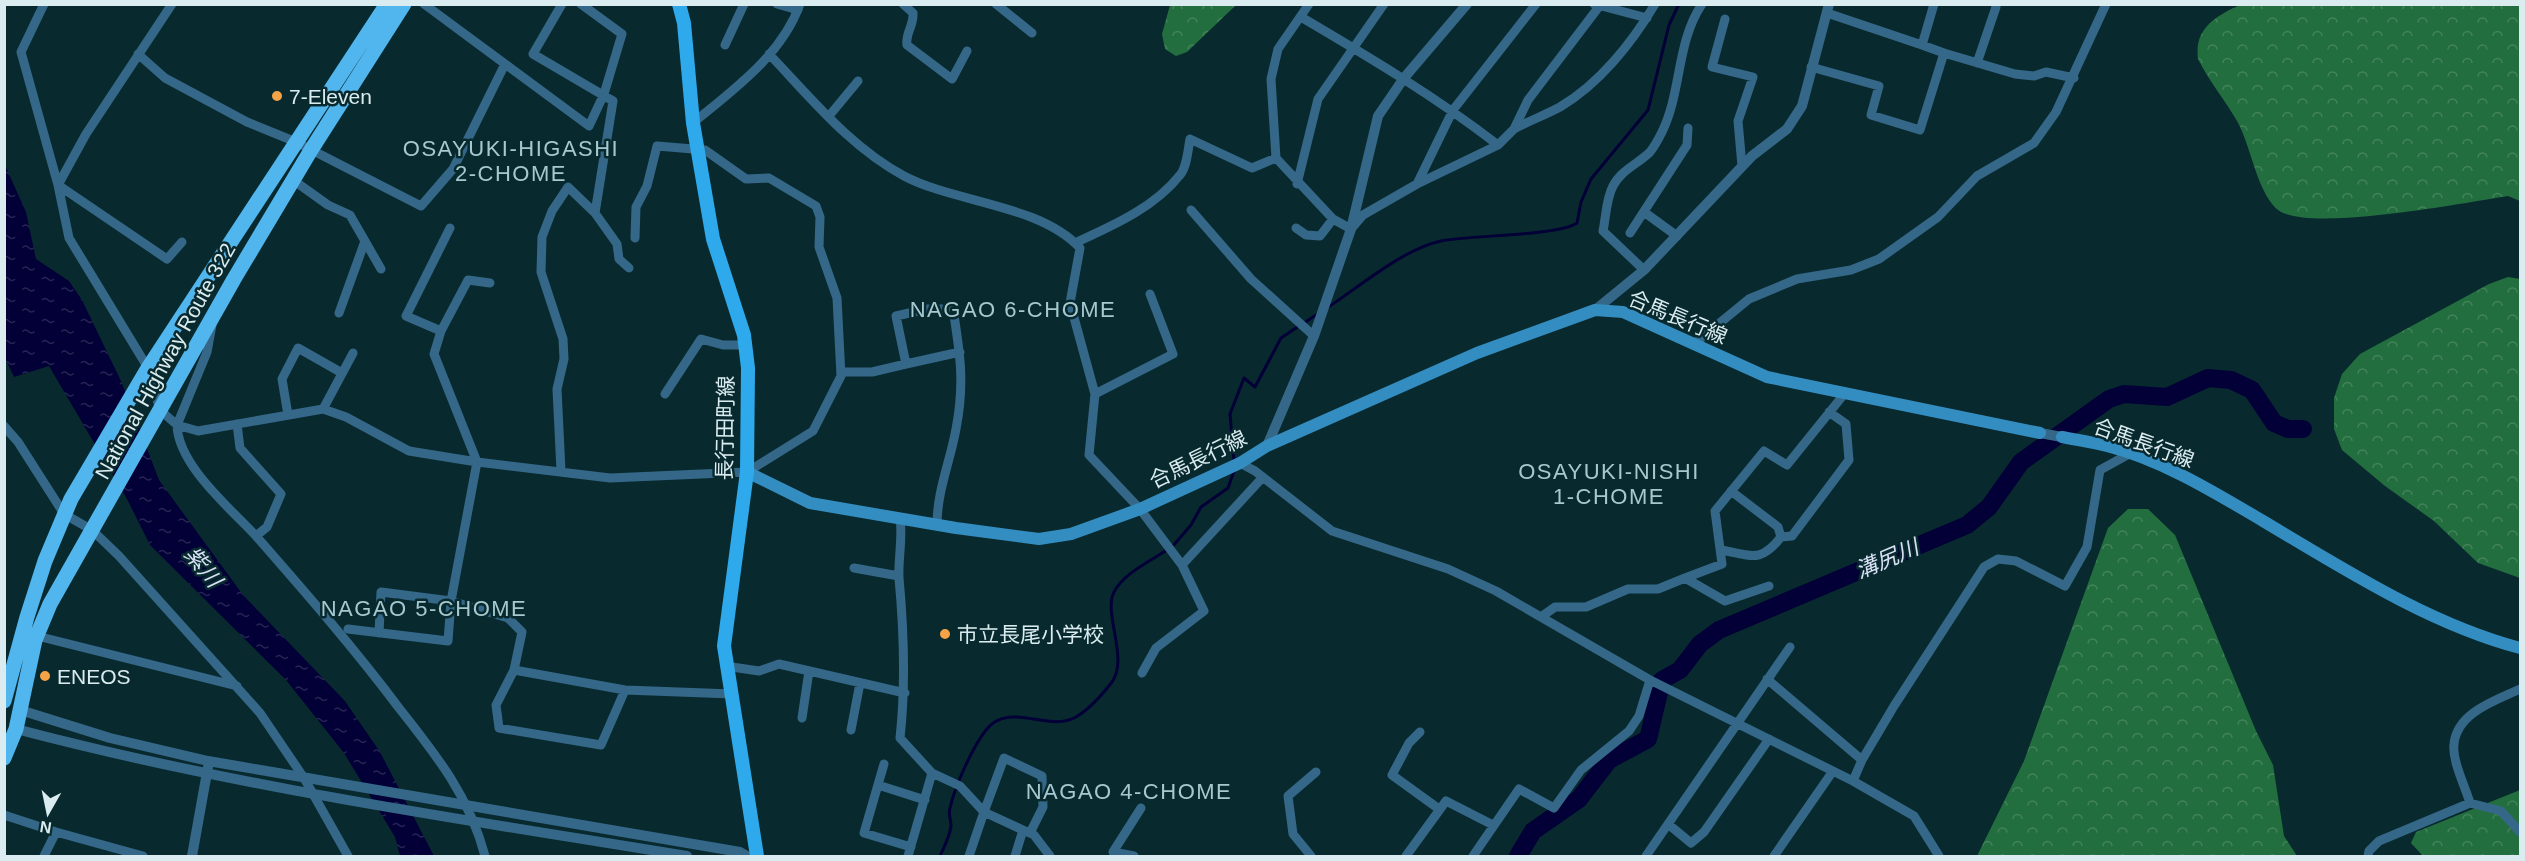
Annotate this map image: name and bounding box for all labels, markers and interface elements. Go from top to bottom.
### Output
place label: 7-Eleven [289,85,372,108]
marker: 7-Eleven [270,89,284,103]
district label: OSAYUKI-HIGASHI 2-CHOME [403,136,619,186]
street label: National Highway Route 322 [90,239,240,483]
street label: 合馬長行線 [1625,286,1731,348]
district label: NAGAO 6-CHOME [910,297,1116,322]
street label: 長行田町線 [713,375,737,481]
street label: 合馬長行線 [2091,414,2197,472]
street label: 合馬長行線 [1146,426,1250,492]
district label: OSAYUKI-NISHI 1-CHOME [1518,459,1700,509]
water label: 溝尻川 [1852,534,1924,583]
water label: 紫川 [179,542,228,594]
district label: NAGAO 5-CHOME [321,596,527,621]
place label: 市立長尾小学校 [957,623,1104,646]
marker: 市立長尾小学校 [938,627,952,641]
place label: ENEOS [57,665,131,688]
marker: ENEOS [38,669,52,683]
district label: NAGAO 4-CHOME [1026,779,1232,804]
north arrow [18,783,78,843]
text: N [39,818,53,837]

